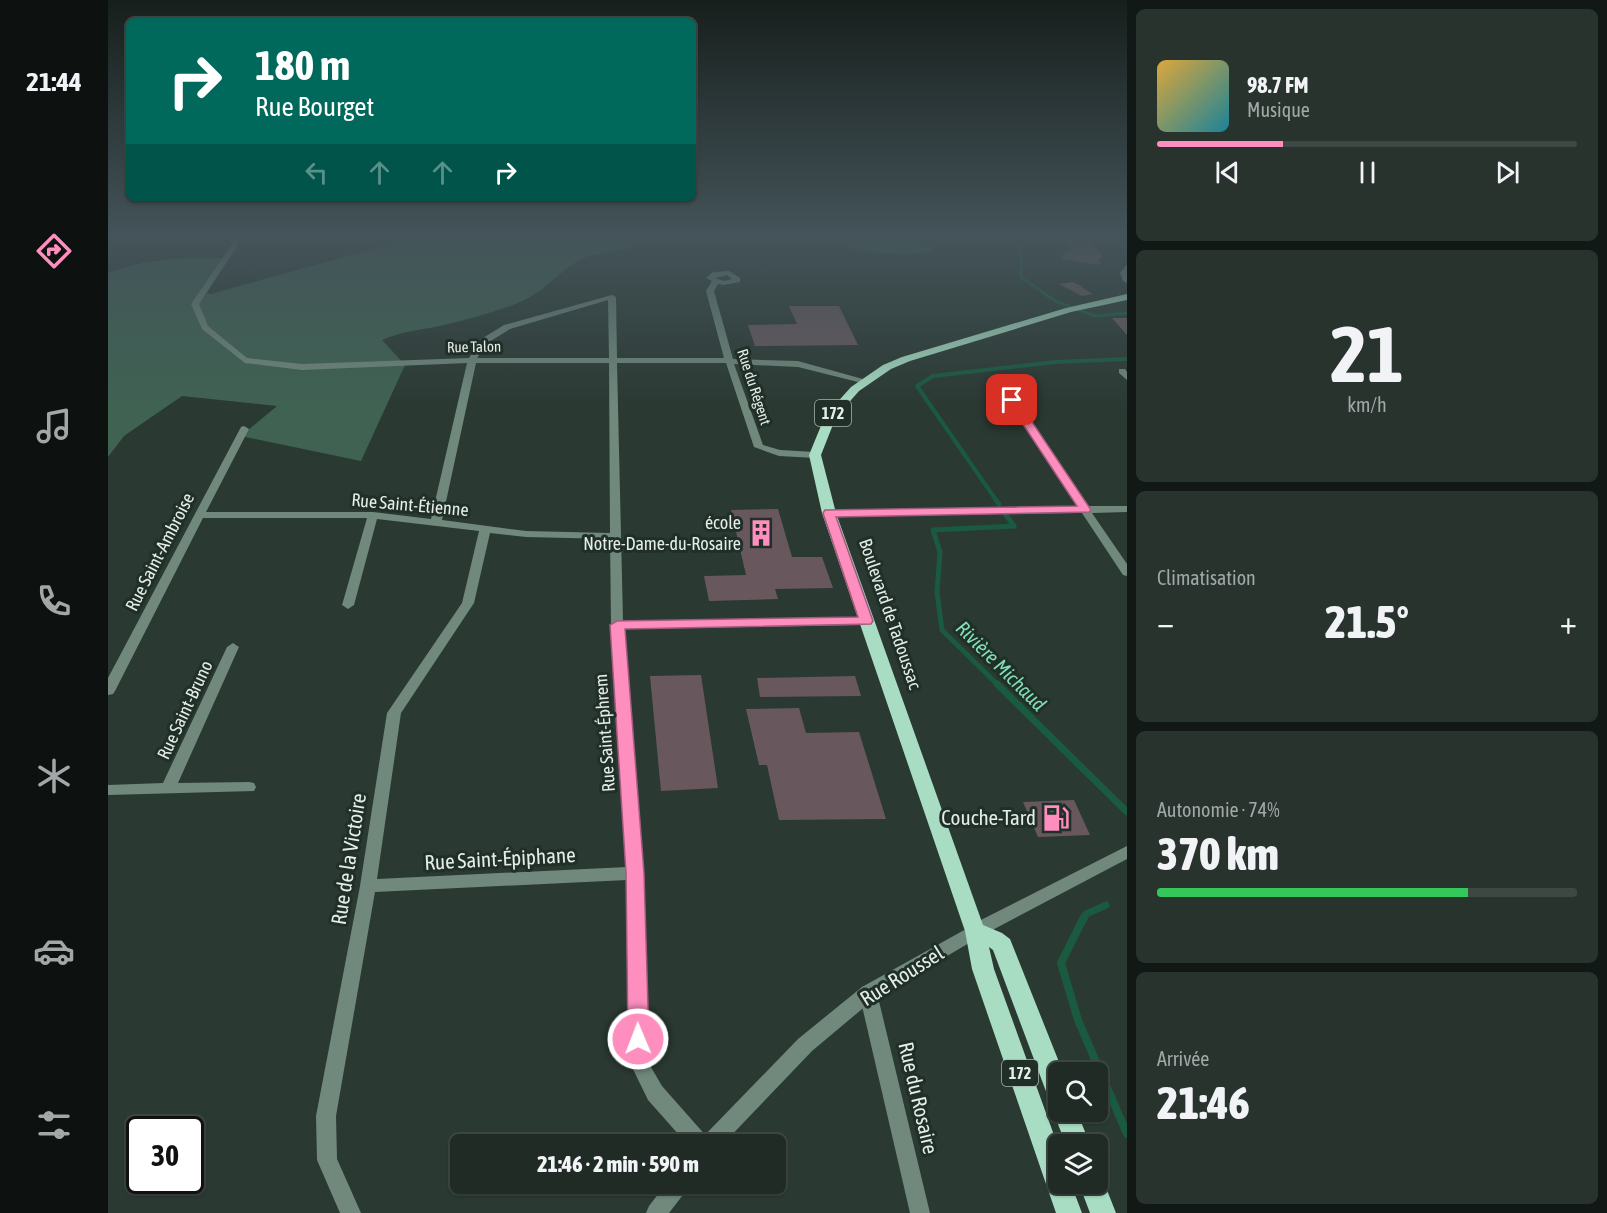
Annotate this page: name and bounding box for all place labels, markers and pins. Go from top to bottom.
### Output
pin [986,374,1037,425]
place label: école Notre-Dame-du-Rosaire [583,512,741,554]
building icon: école Notre-Dame-du-Rosaire [746,518,776,548]
fuel station icon: Couche-Tard [1041,803,1071,833]
place label: Couche-Tard [941,805,1036,829]

